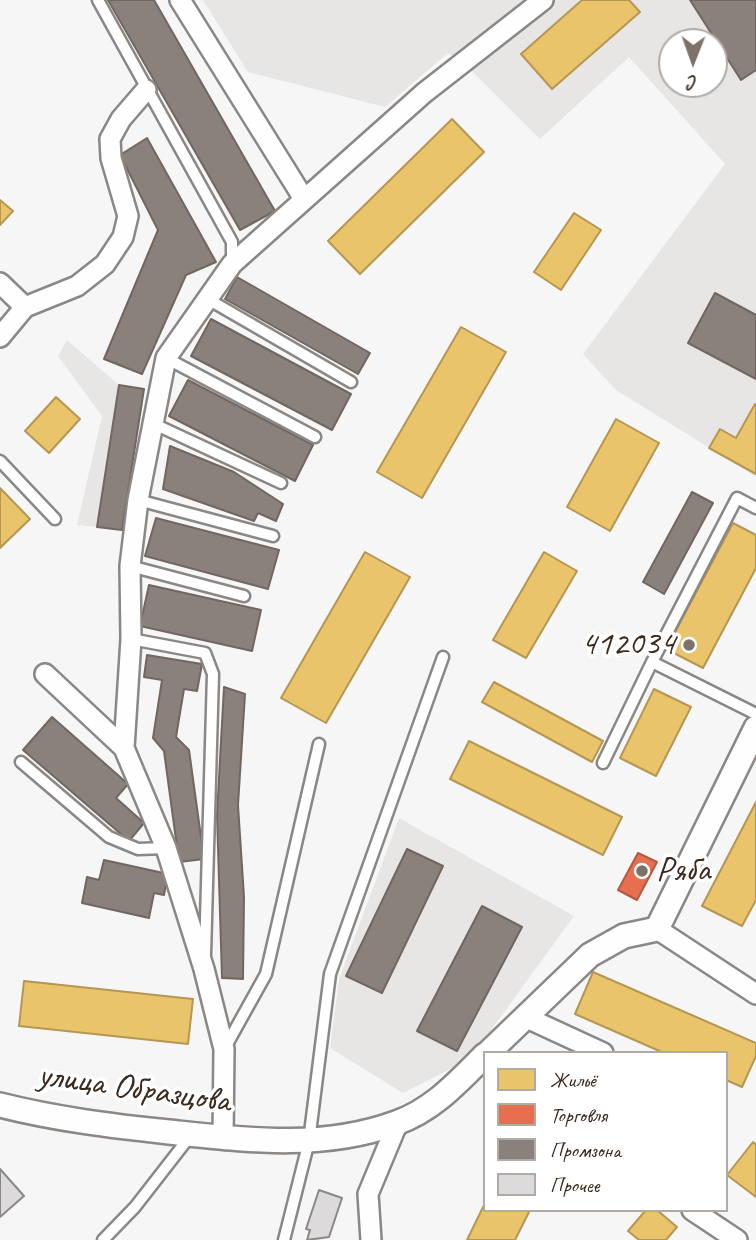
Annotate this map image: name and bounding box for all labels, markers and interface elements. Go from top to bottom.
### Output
north arrow [658,28,728,98]
text: С [688,70,698,94]
place label: 412034 [581,624,675,666]
marker: 412034 [681,637,697,653]
place label: Ряба [656,850,710,892]
marker: Ряба [634,863,650,879]
legend [483,1051,728,1212]
street label: улица Образцова [35,1055,233,1123]
text: Жильё [550,1067,596,1093]
text: Торговля [550,1102,607,1128]
text: Промзона [550,1137,621,1163]
text: Прочее [550,1172,599,1198]

